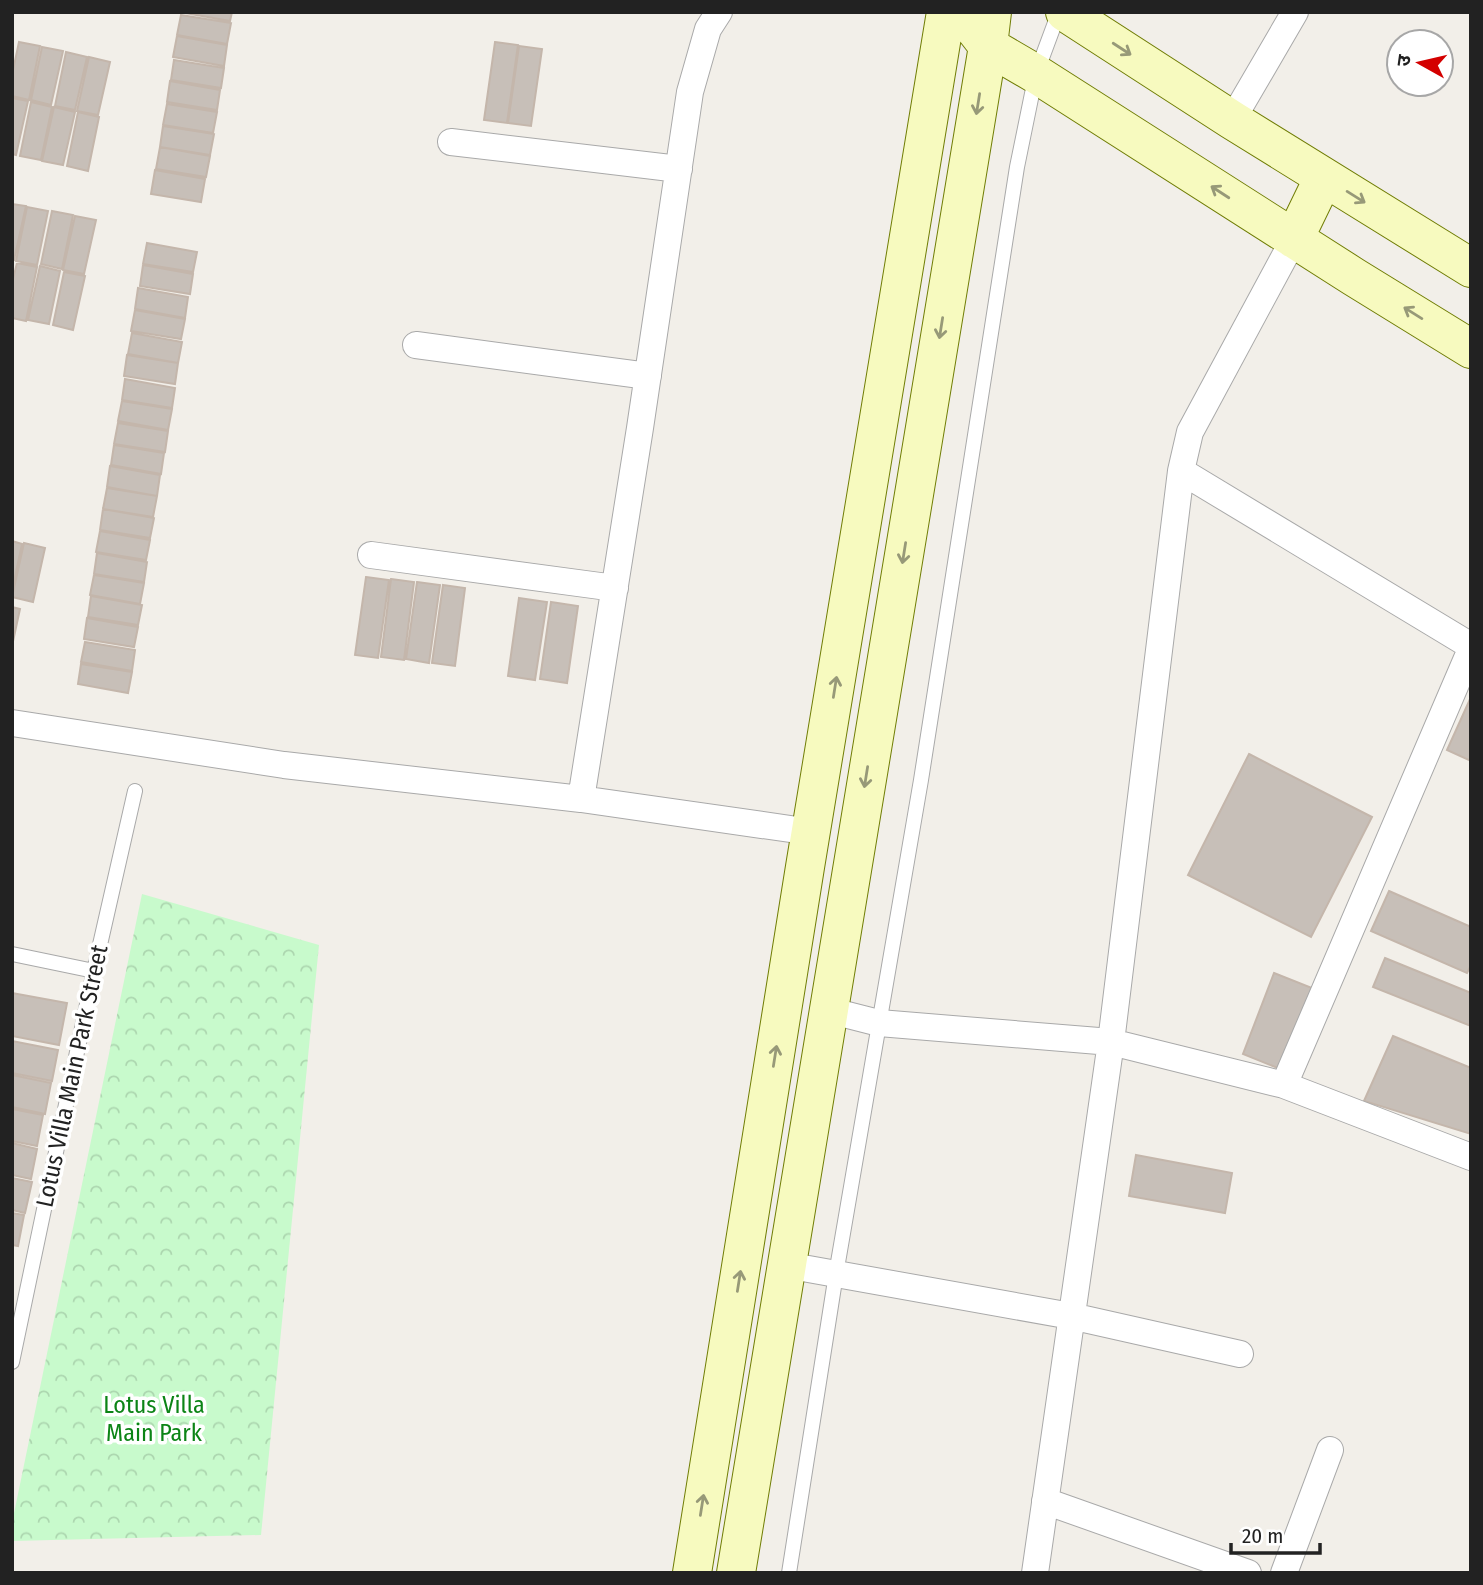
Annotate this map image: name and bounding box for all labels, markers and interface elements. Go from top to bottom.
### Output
north arrow [1385,28,1455,98]
one-way arrow [1112,43,1132,57]
text: उ [1391,53,1416,68]
one-way arrow [971,92,984,115]
one-way arrow [1211,184,1231,198]
one-way arrow [1346,190,1365,205]
one-way arrow [1403,306,1423,320]
one-way arrow [934,316,947,339]
one-way arrow [897,541,910,564]
one-way arrow [829,676,842,699]
one-way arrow [859,765,872,788]
street label: Lotus Villa Main Park Street [30,942,114,1210]
one-way arrow [769,1045,782,1068]
one-way arrow [733,1270,746,1293]
park label: Lotus Villa Main Park [103,1391,205,1447]
one-way arrow [696,1494,709,1517]
scale bar [1231,1512,1320,1556]
text: 20 m [1242,1523,1283,1549]

